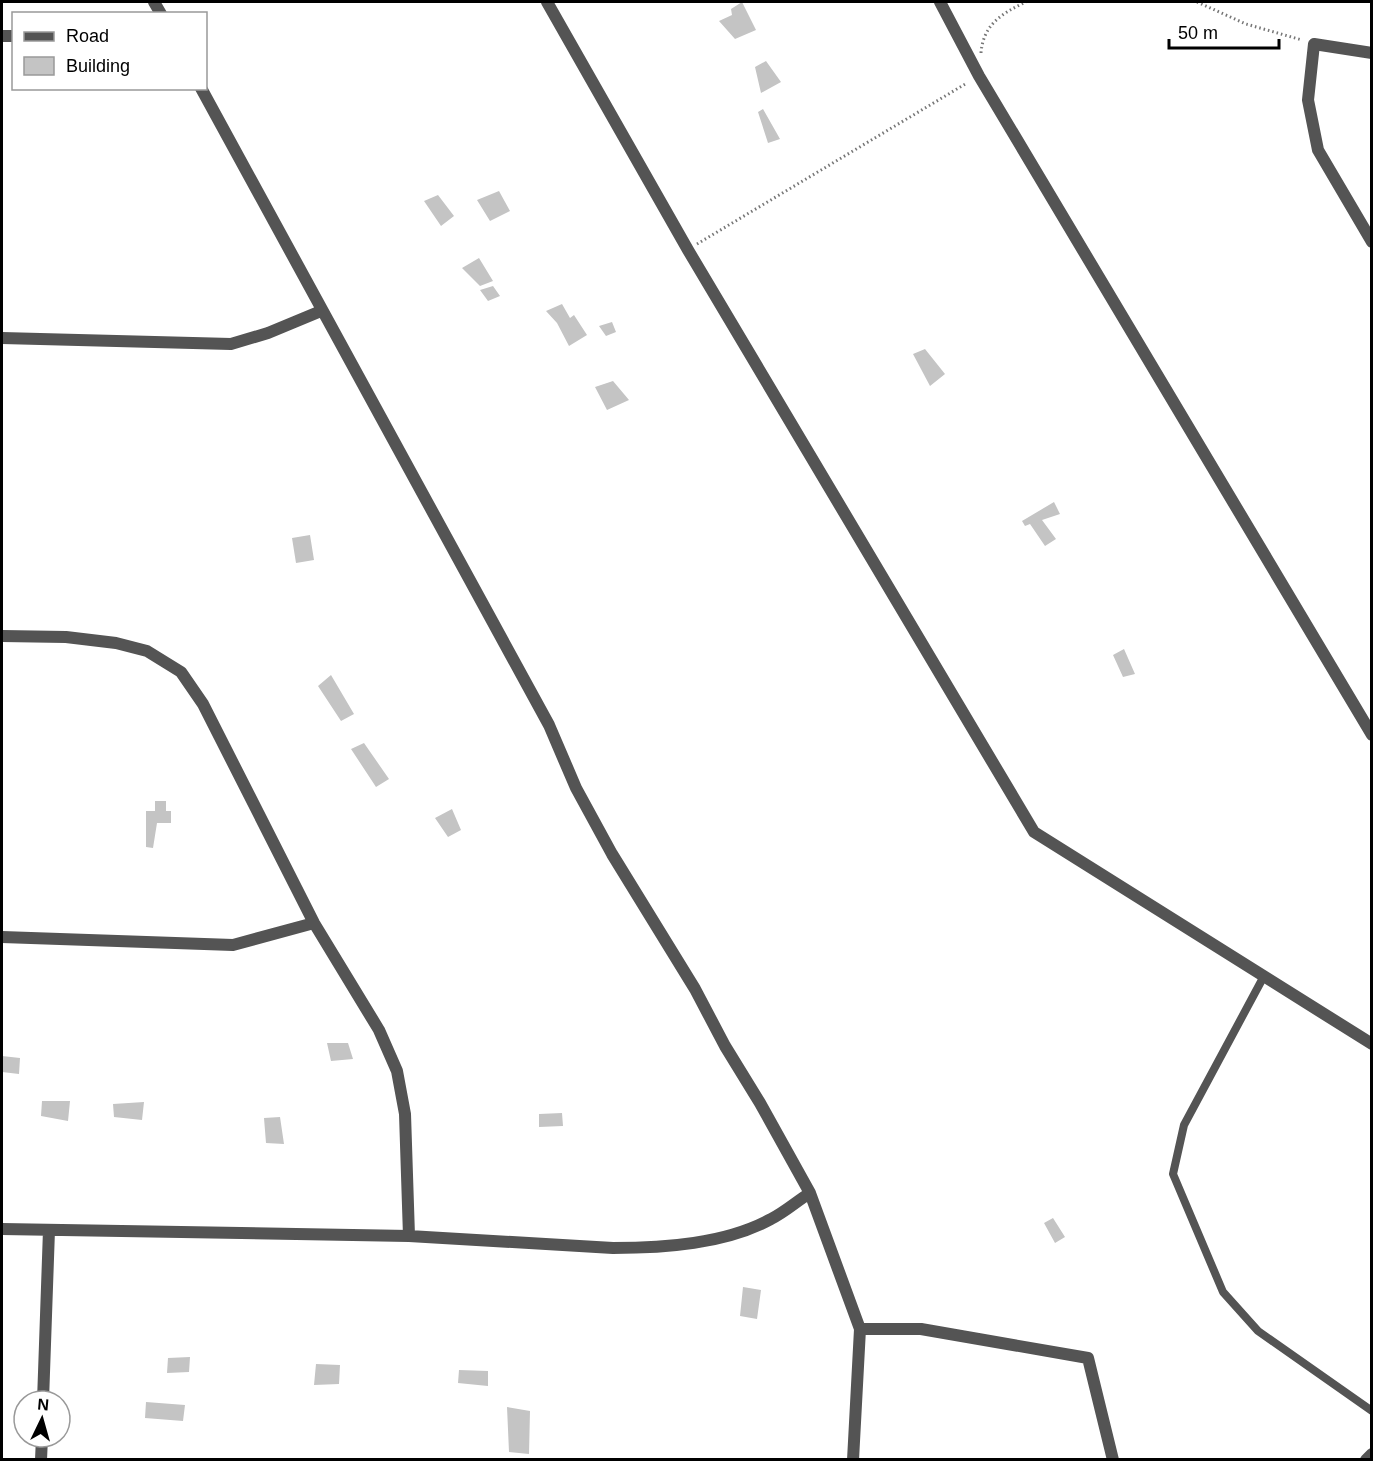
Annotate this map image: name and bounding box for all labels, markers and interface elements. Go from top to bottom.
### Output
legend [12,12,207,90]
scale bar [1169,12,1278,50]
text: 50 m [1178,23,1218,43]
text: Road [66,26,109,46]
text: Building [66,56,130,76]
north arrow [12,1389,72,1449]
text: N [37,1396,50,1414]

